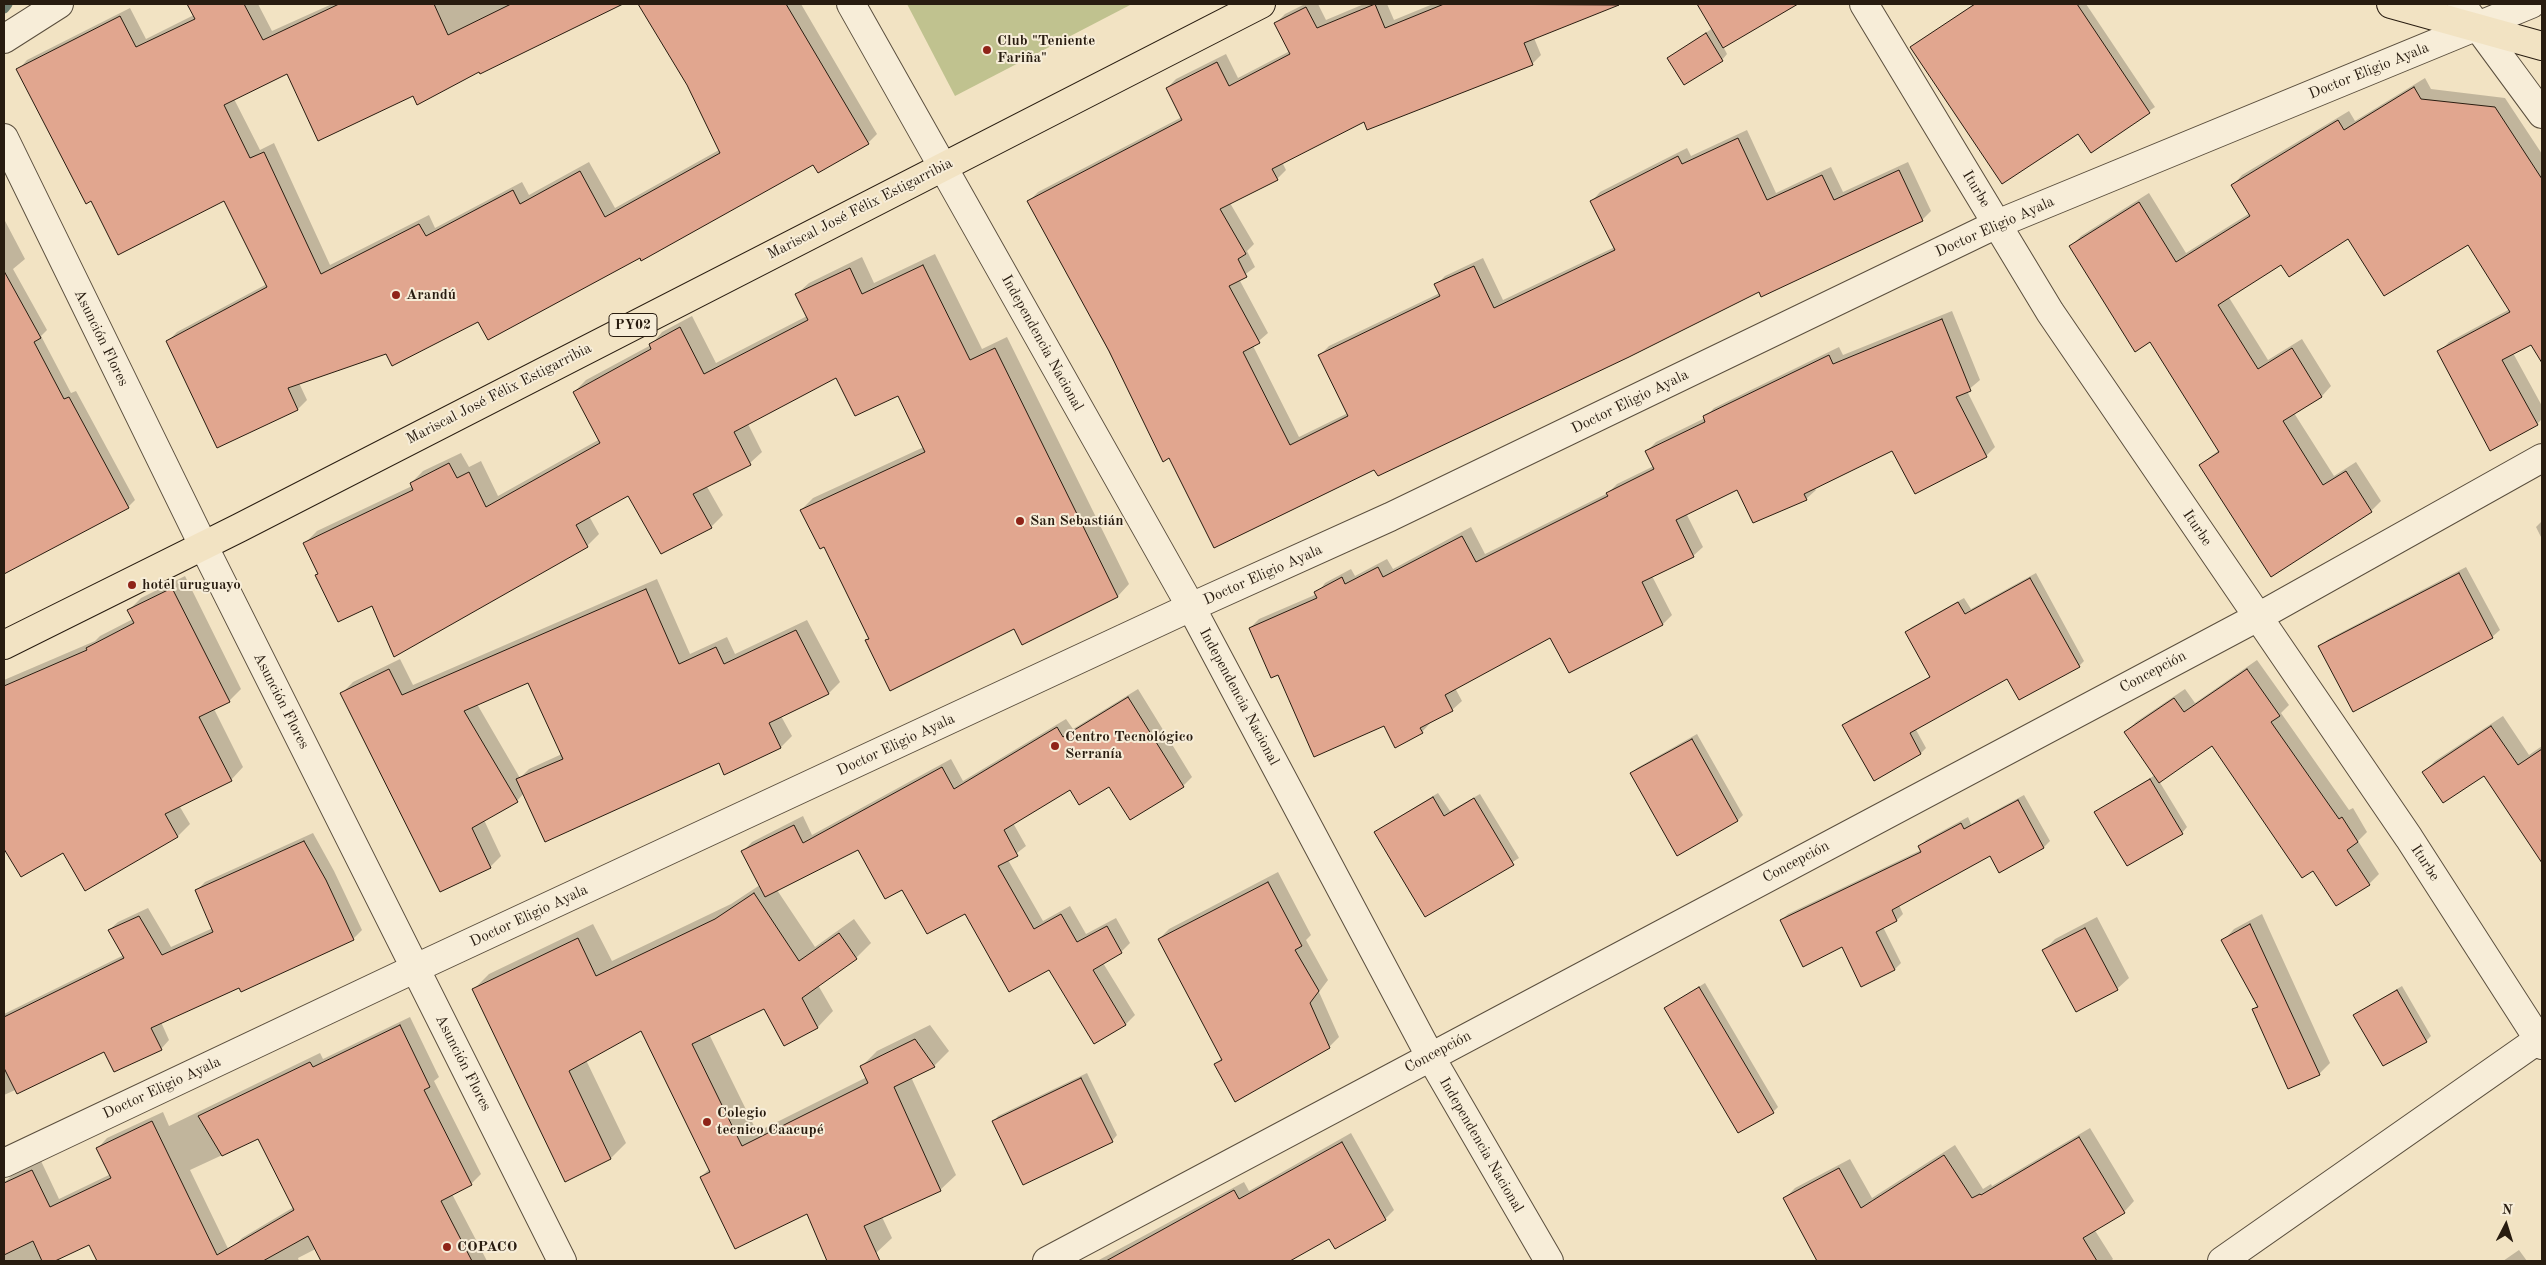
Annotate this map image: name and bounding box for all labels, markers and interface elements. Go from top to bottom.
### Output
place label: Club "Teniente Fariña" [997,32,1095,67]
street label: Doctor Eligio Ayala [2306,39,2432,103]
marker: Club "Teniente Fariña" [981,44,993,56]
street label: Mariscal José Félix Estigarribia [764,154,956,264]
street label: Iturbe [1958,167,1994,211]
street label: Doctor Eligio Ayala [1933,193,2057,261]
street label: Independencia Nacional [997,272,1087,414]
place label: Arandú [406,286,456,304]
street label: Asunción Flores [70,287,132,389]
marker: Arandú [390,289,402,301]
road number: PY02 [609,314,657,336]
street label: Mariscal José Félix Estigarribia [403,339,595,449]
street label: Doctor Eligio Ayala [1568,366,1692,438]
street label: Iturbe [2178,506,2216,550]
place label: San Sebastián [1030,512,1124,530]
marker: San Sebastián [1014,515,1026,527]
street label: Doctor Eligio Ayala [1201,541,1325,609]
place label: hotel uruguayo [142,576,241,594]
marker: hotel uruguayo [126,579,138,591]
street label: Independencia Nacional [1195,625,1283,769]
street label: Concepción [2117,647,2189,697]
street label: Asunción Flores [249,650,313,752]
street label: Doctor Eligio Ayala [834,710,958,780]
place label: Centro Tecnológico Serranía [1065,728,1193,763]
marker: Centro Tecnológico Serranía [1049,740,1061,752]
street label: Concepción [1760,837,1832,887]
street label: Iturbe [2407,841,2443,885]
street label: Doctor Eligio Ayala [467,881,591,951]
street label: Asunción Flores [431,1012,495,1114]
street label: Concepción [1402,1027,1474,1077]
street label: Doctor Eligio Ayala [100,1053,224,1123]
street label: Independencia Nacional [1435,1074,1527,1216]
place label: Colegio tecnico Caacupé [717,1104,824,1139]
marker: Colegio tecnico Caacupé [701,1116,713,1128]
north arrow [2481,1200,2531,1250]
text: N [2501,1203,2513,1217]
place label: COPACO [457,1238,517,1256]
marker: COPACO [441,1241,453,1253]

